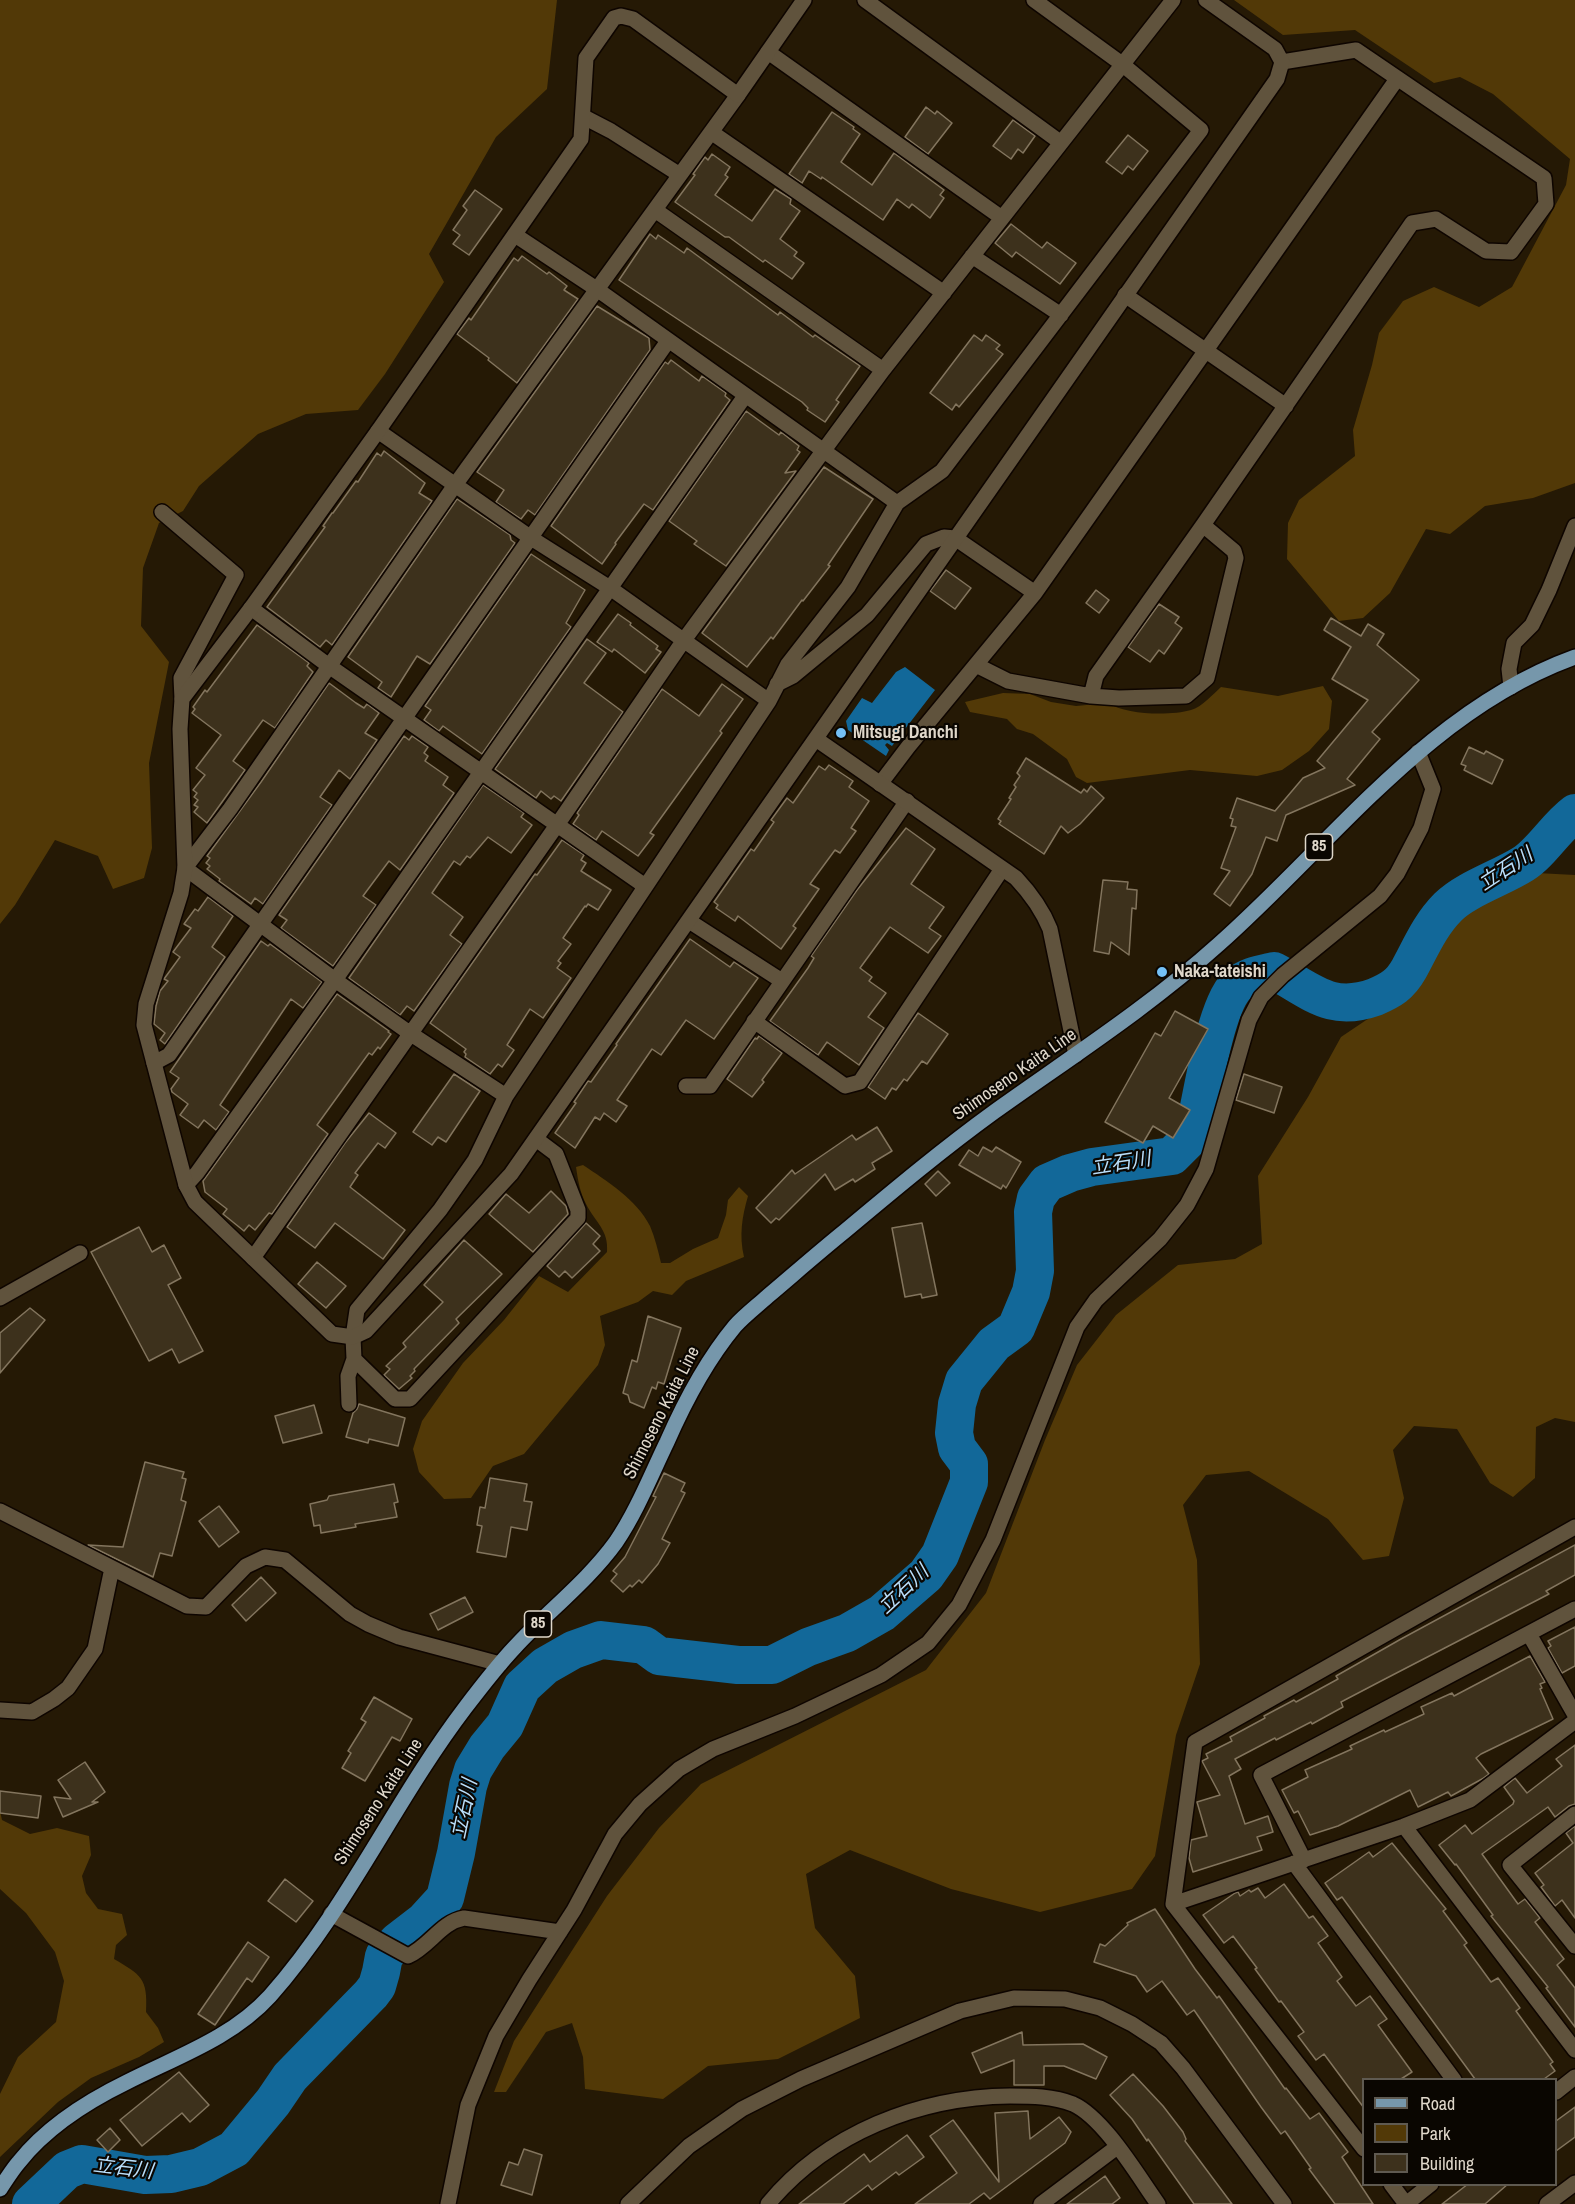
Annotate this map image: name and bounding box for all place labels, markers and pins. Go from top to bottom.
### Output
place label: Mitsugi Danchi [853,722,958,744]
marker: Mitsugi Danchi [834,726,848,740]
place label: Naka-tateishi [1174,961,1266,983]
marker: Naka-tateishi [1155,965,1169,979]

